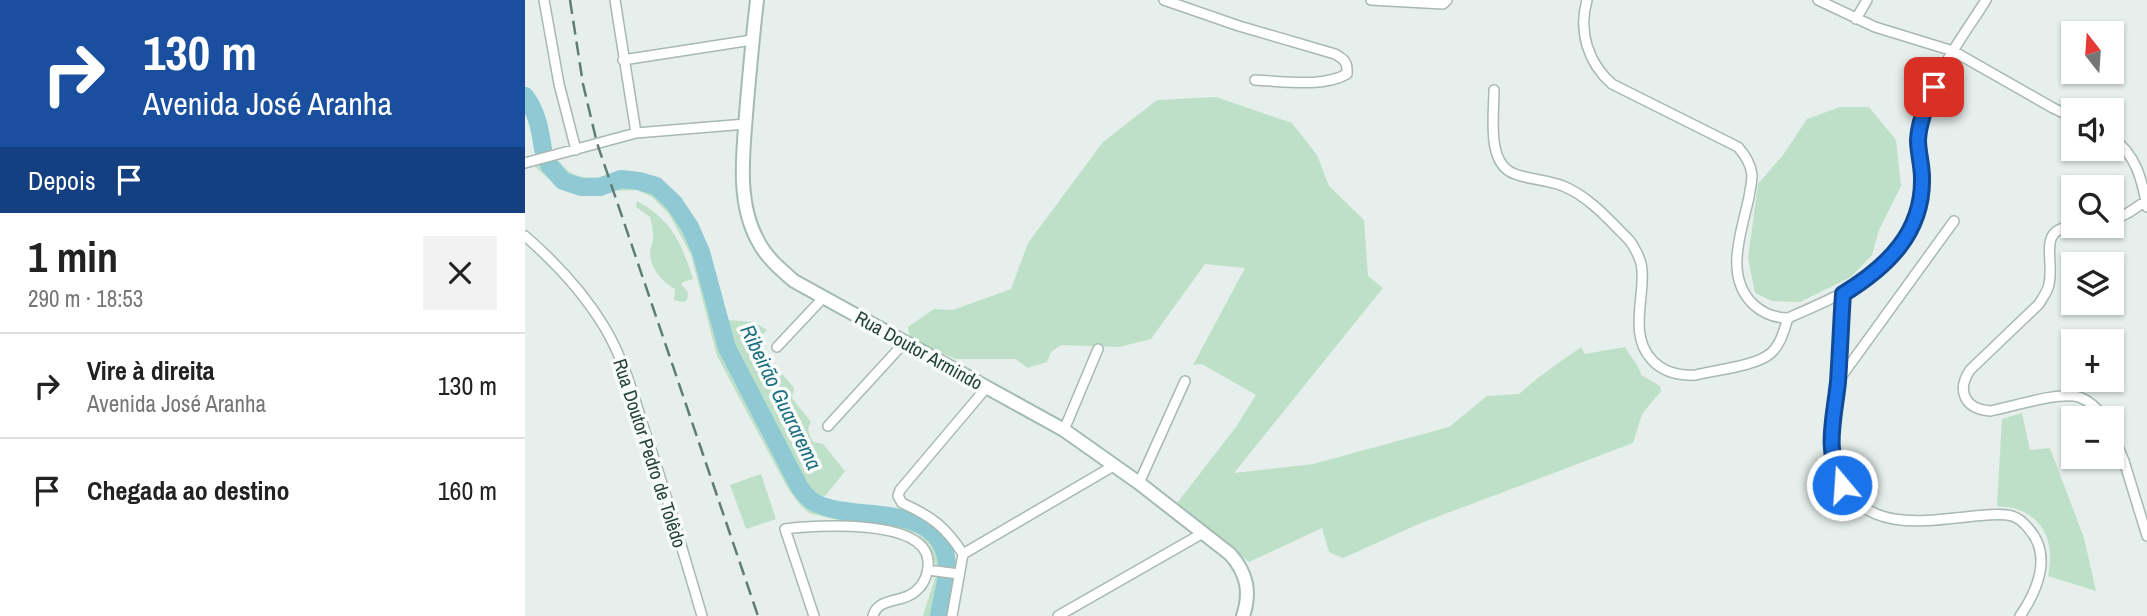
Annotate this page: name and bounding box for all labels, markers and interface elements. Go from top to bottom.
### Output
text: 130 m [143,19,257,85]
north arrow [2061,21,2125,84]
map controls [2061,21,2124,469]
icon: right [28,28,119,119]
pin [1904,57,1964,117]
icon: arrive [1915,68,1953,106]
text: Avenida José Aranha [143,82,392,125]
button: sound [2061,98,2124,161]
icon: arrive [110,161,148,199]
text: Depois [28,163,96,198]
button: search [2061,175,2124,238]
text: 1 min [28,229,118,285]
button: close [423,236,497,310]
button: layers [2061,252,2124,315]
text: 290 m · 18:53 [28,283,143,314]
street label: Rua Doutor Armindo [851,304,987,396]
water label: Ribeirão Guararema [733,320,829,474]
button: + [2061,329,2124,392]
text: Vire à direita [87,353,215,388]
street label: Rua Doutor Pedro de Tolêdo [607,355,693,551]
icon: right [28,367,66,405]
text: 130 m [438,368,497,403]
text: Avenida José Aranha [87,388,266,419]
button: − [2061,406,2124,469]
position arrow [1805,448,1879,522]
icon: arrive [28,472,66,510]
text: Chegada ao destino [87,473,290,508]
text: 160 m [438,473,497,508]

